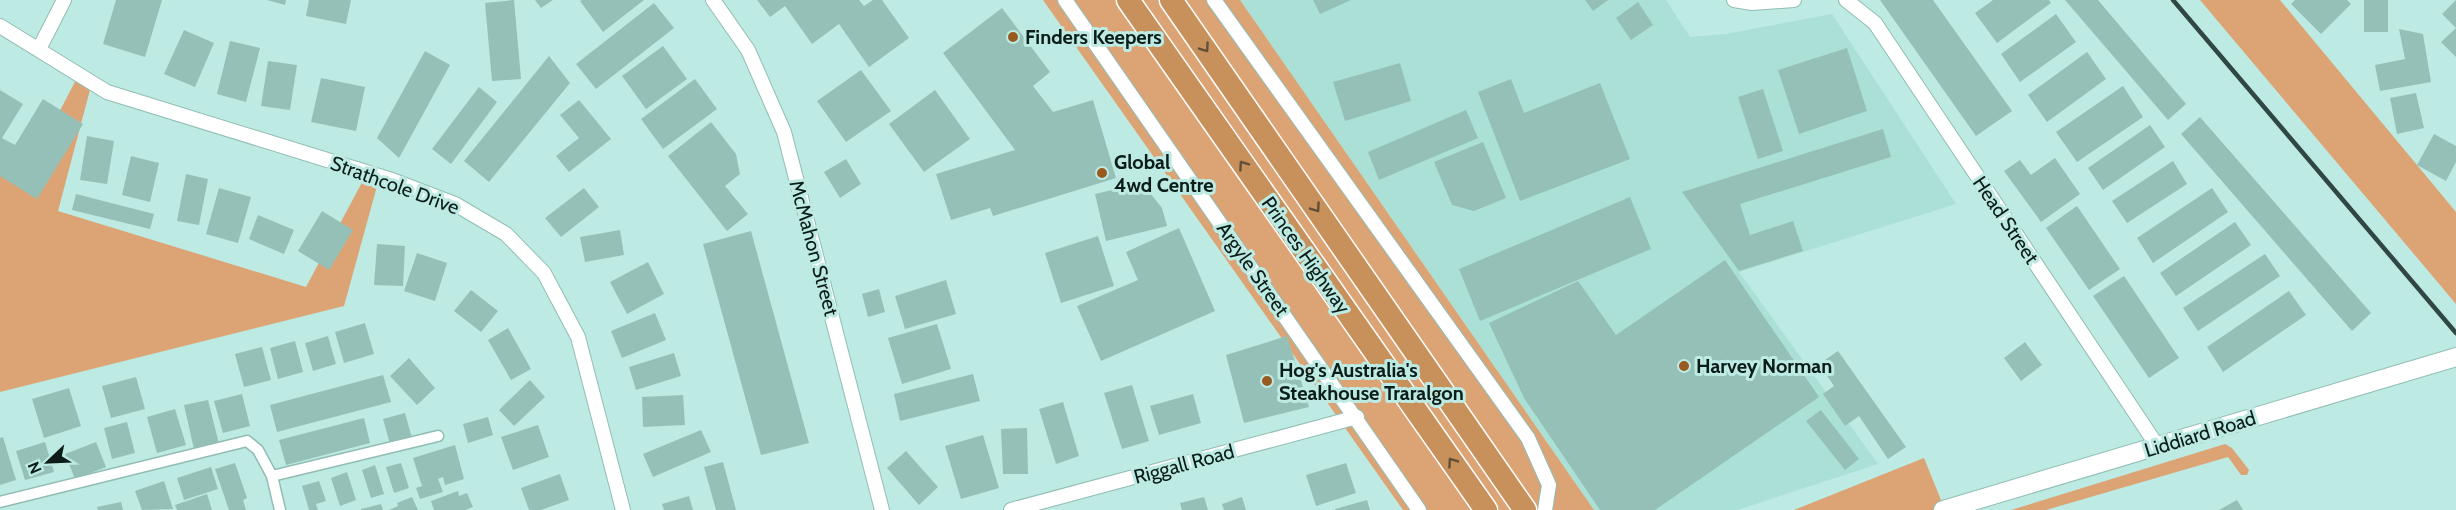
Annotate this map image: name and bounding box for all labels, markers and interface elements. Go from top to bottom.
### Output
place label: Finders Keepers [1025,25,1162,49]
marker: Finders Keepers [1006,30,1020,44]
one-way arrow [1198,41,1209,52]
place label: Global 4wd Centre [1114,150,1214,197]
street label: Strathcole Drive [327,151,463,219]
one-way arrow [1239,161,1250,172]
marker: Global 4wd Centre [1095,166,1109,180]
street label: Head Street [1968,172,2044,269]
street label: McMahon Street [784,177,844,319]
street label: Princes Highway [1257,192,1355,318]
one-way arrow [1309,201,1320,212]
street label: Argyle Street [1212,217,1294,321]
place label: Harvey Norman [1696,354,1832,378]
place label: Hog's Australia's Steakhouse Traralgon [1279,358,1464,405]
marker: Harvey Norman [1677,359,1691,373]
marker: Hog's Australia's Steakhouse Traralgon [1260,374,1274,388]
street label: Liddiard Road [2141,406,2259,462]
north arrow [18,432,78,492]
street label: Riggall Road [1131,439,1237,489]
one-way arrow [1448,458,1459,469]
text: N [24,459,46,477]

